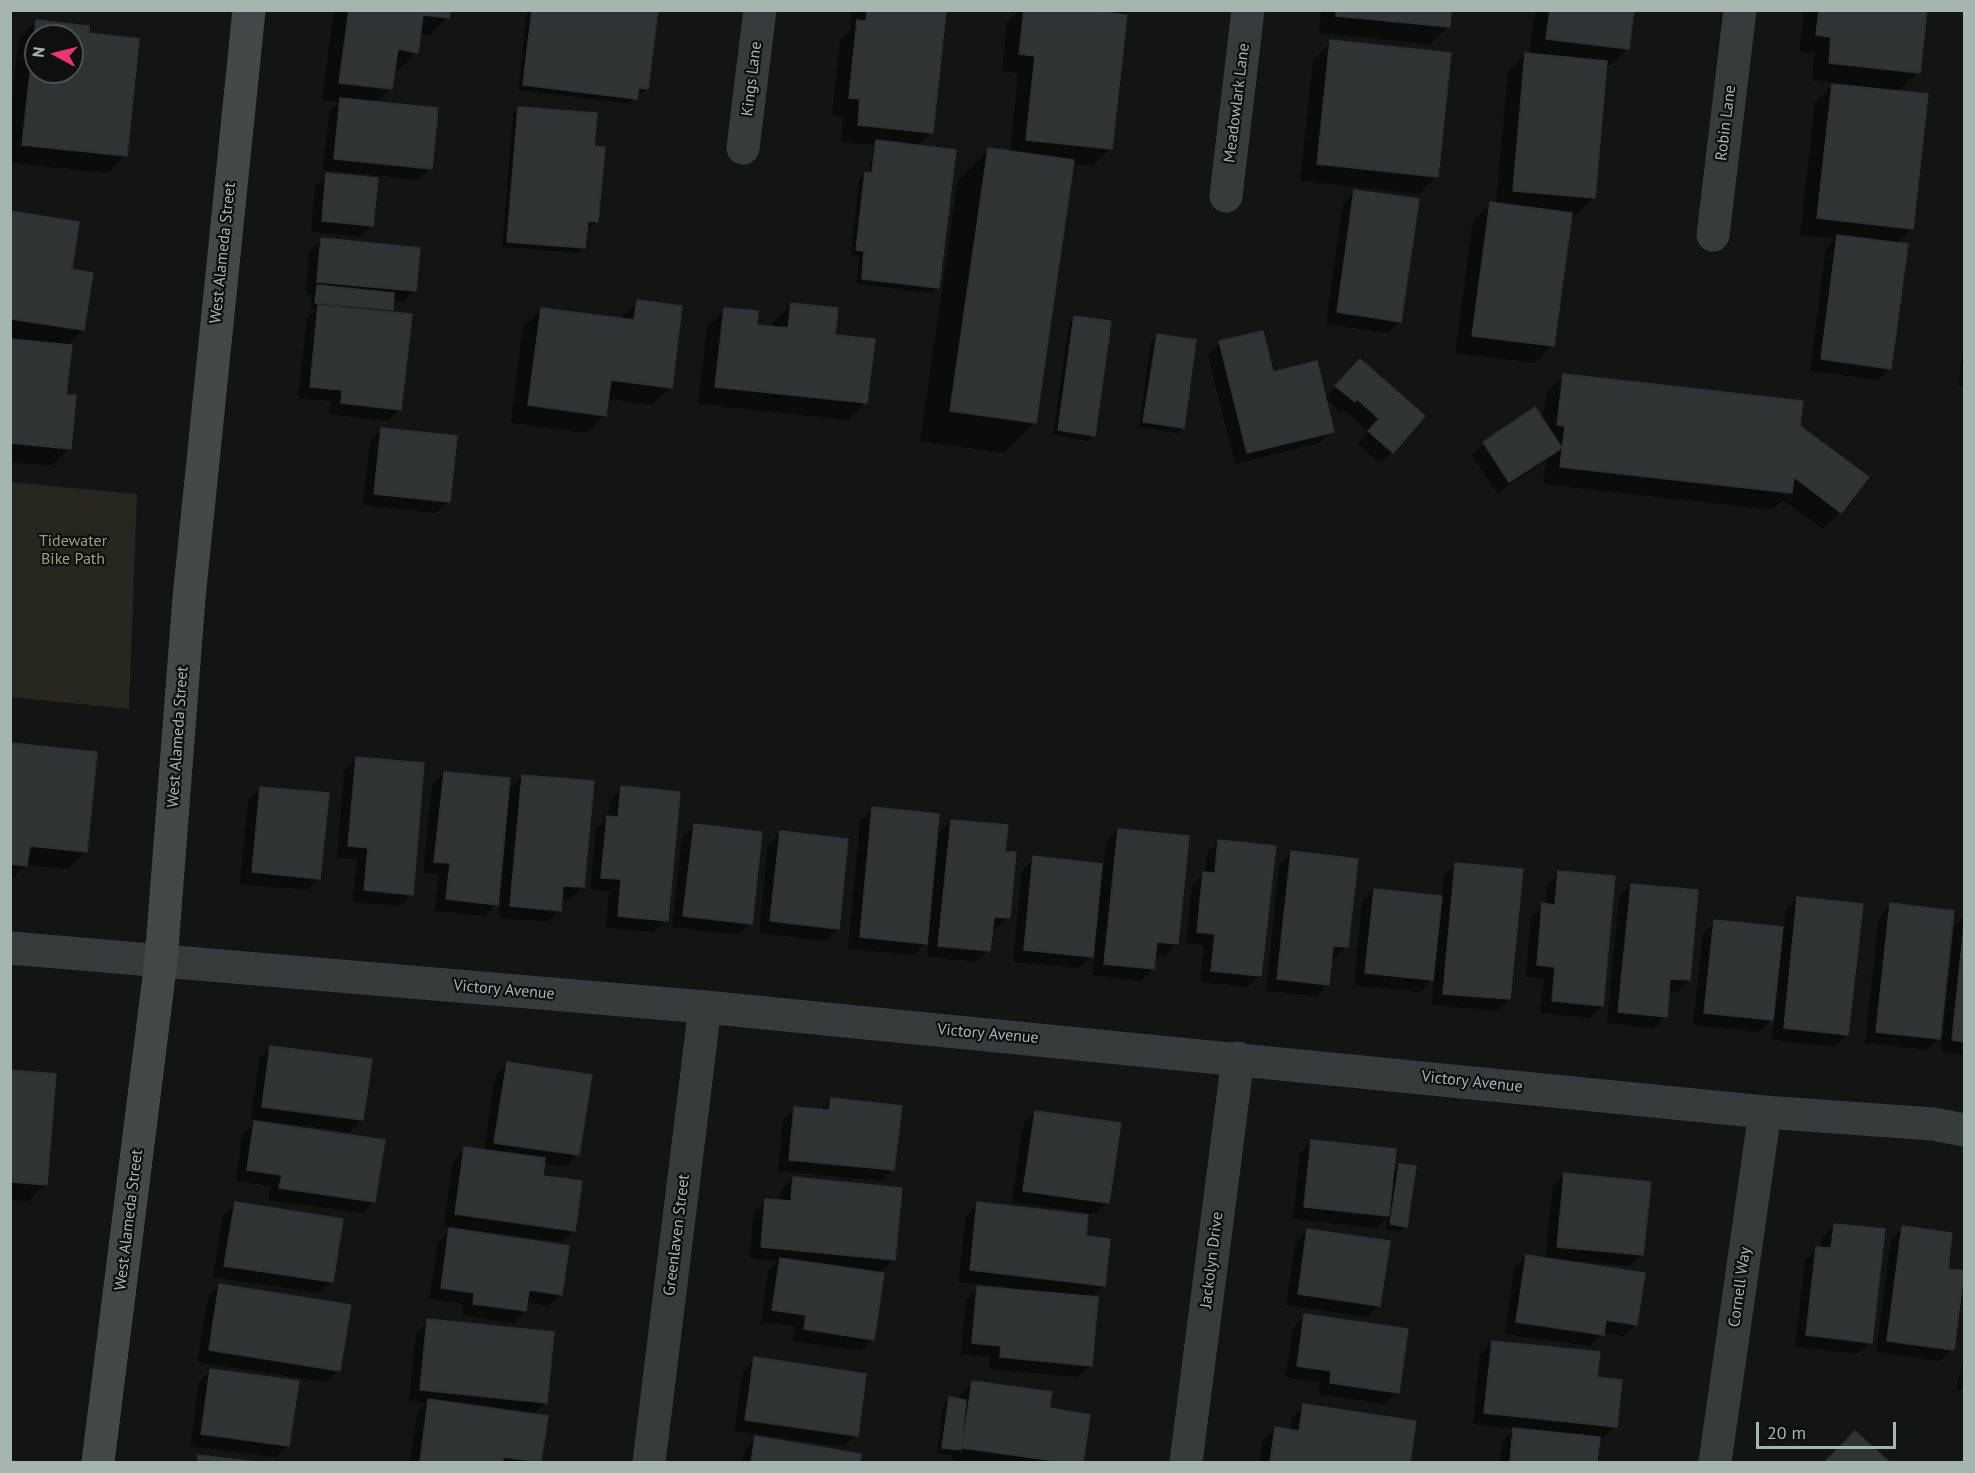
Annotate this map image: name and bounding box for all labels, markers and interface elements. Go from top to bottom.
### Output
north arrow [24,24,84,84]
street label: Kings Lane [738,41,766,117]
street label: Meadowlark Lane [1220,42,1254,164]
text: N [28,46,49,58]
street label: Robin Lane [1712,84,1740,162]
street label: West Alameda Street [206,181,240,325]
park label: Tidewater Bike Path [39,531,107,569]
street label: West Alameda Street [163,666,193,808]
street label: Victory Avenue [453,976,555,1004]
street label: Victory Avenue [937,1020,1039,1048]
street label: Victory Avenue [1420,1067,1524,1097]
street label: West Alameda Street [111,1148,147,1292]
street label: Greenlaven Street [660,1173,694,1297]
street label: Jackolyn Drive [1197,1211,1227,1309]
street label: Cornell Way [1725,1246,1755,1328]
scale bar [1759,1410,1898,1448]
text: 20 m [1767,1421,1806,1444]

